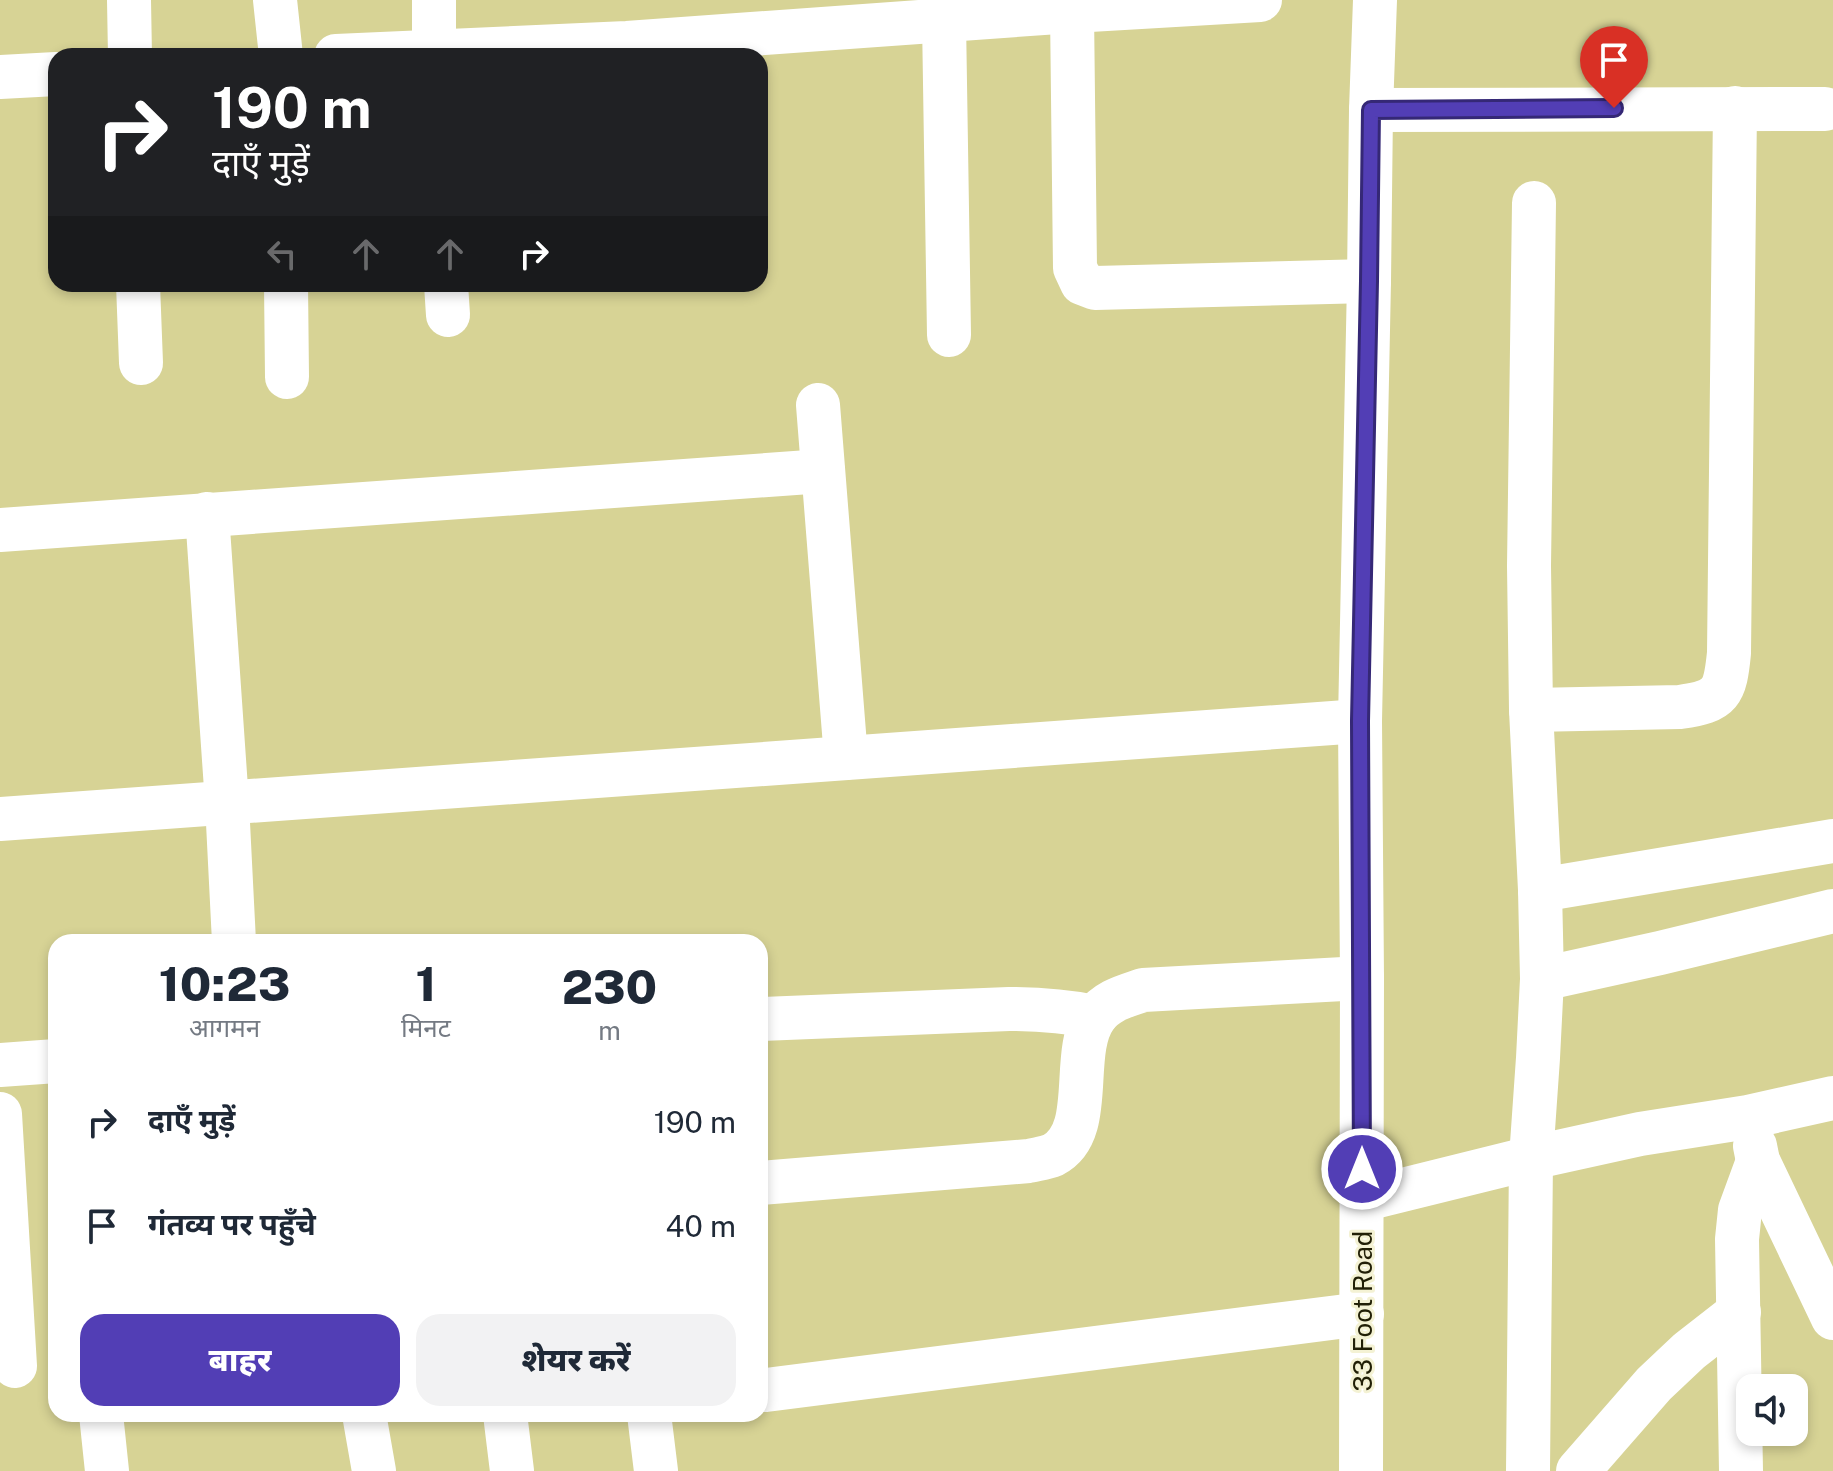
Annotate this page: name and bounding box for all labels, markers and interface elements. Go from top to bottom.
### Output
pin [1580,26,1648,108]
icon: arrive [1592,38,1636,82]
text: 190 m [212,75,372,141]
icon: right [80,80,184,184]
text: दाएँ मुड़ें [212,142,310,184]
icon: left [260,232,304,276]
icon: ahead [344,232,388,276]
icon: ahead [428,232,472,276]
icon: right [512,232,556,276]
text: 10:23 [159,955,290,1012]
text: 1 [415,955,436,1012]
text: 230 [562,958,657,1015]
text: आगमन [189,1012,260,1043]
text: मिनट [401,1012,451,1043]
text: m [598,1015,621,1046]
icon: right [80,1100,124,1144]
text: दाएँ मुड़ें [148,1102,235,1138]
text: 190 m [654,1104,736,1140]
position arrow [1320,1127,1404,1211]
icon: arrive [80,1204,124,1248]
text: गंतव्य पर पहुँचे [148,1206,316,1242]
text: 40 m [666,1208,736,1244]
street label: 33 Foot Road [1347,1231,1378,1391]
button: बाहर [80,1314,400,1406]
button: शेयर करें [416,1314,736,1406]
map controls [1736,1374,1808,1446]
button: sound [1736,1374,1808,1446]

